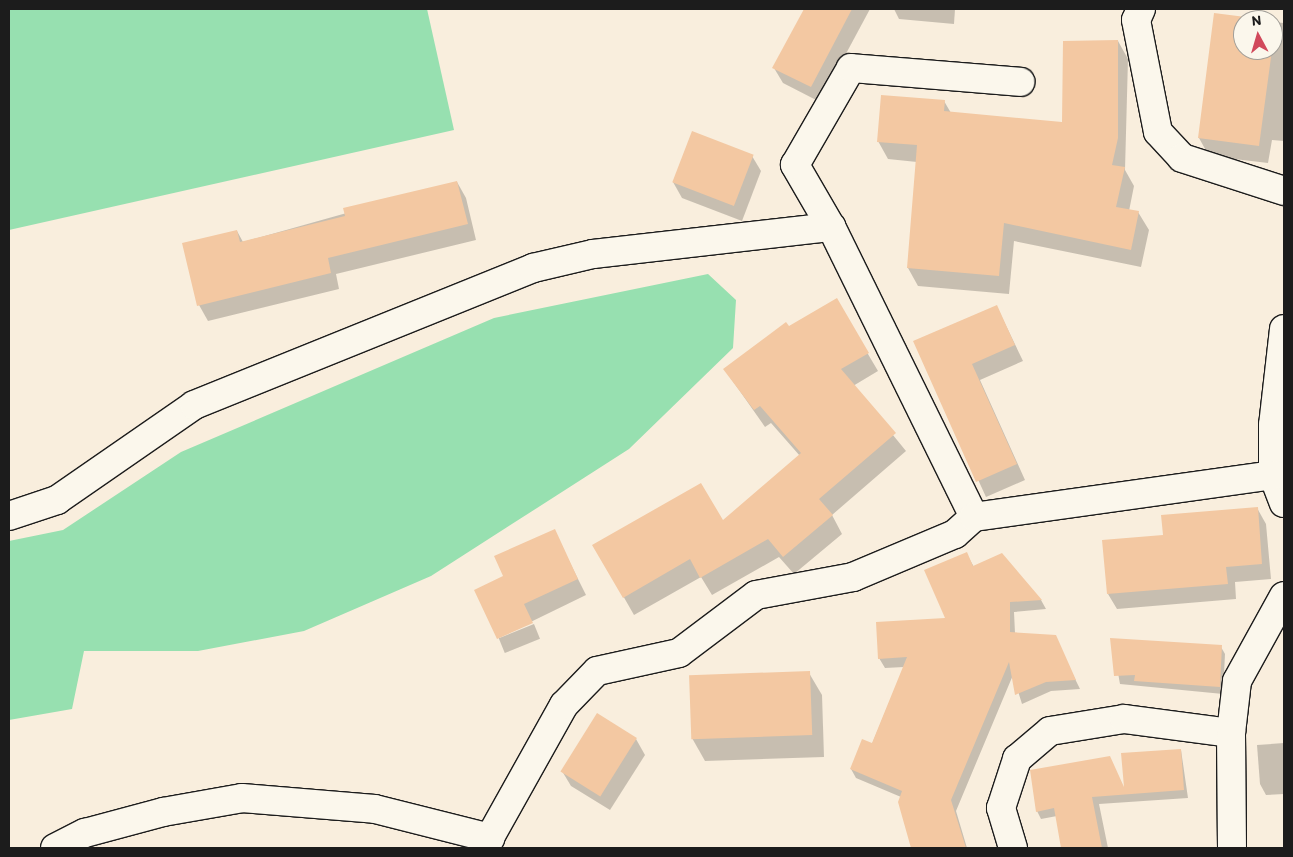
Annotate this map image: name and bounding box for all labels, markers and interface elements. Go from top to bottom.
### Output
north arrow [1233,10,1283,60]
text: N [1251,12,1262,30]

